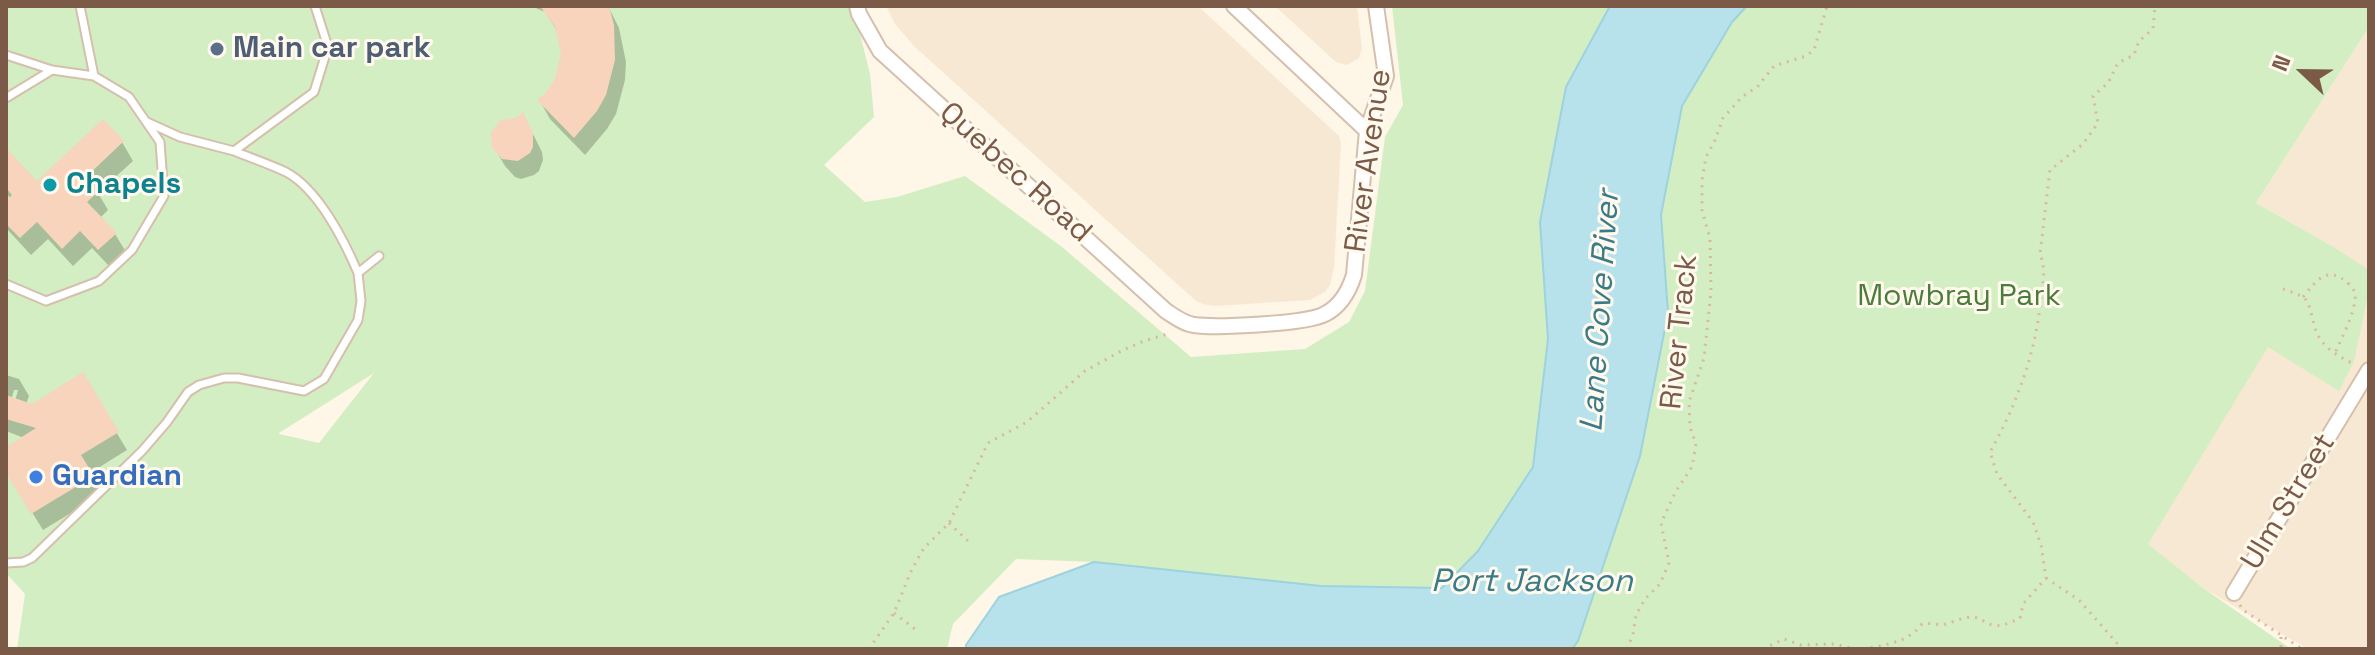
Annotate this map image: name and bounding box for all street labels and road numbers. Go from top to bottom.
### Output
street label: River Avenue [1338,67,1400,255]
street label: Quebec Road [931,95,1099,251]
street label: River Track [1654,253,1706,411]
street label: Ulm Street [2234,427,2344,577]

